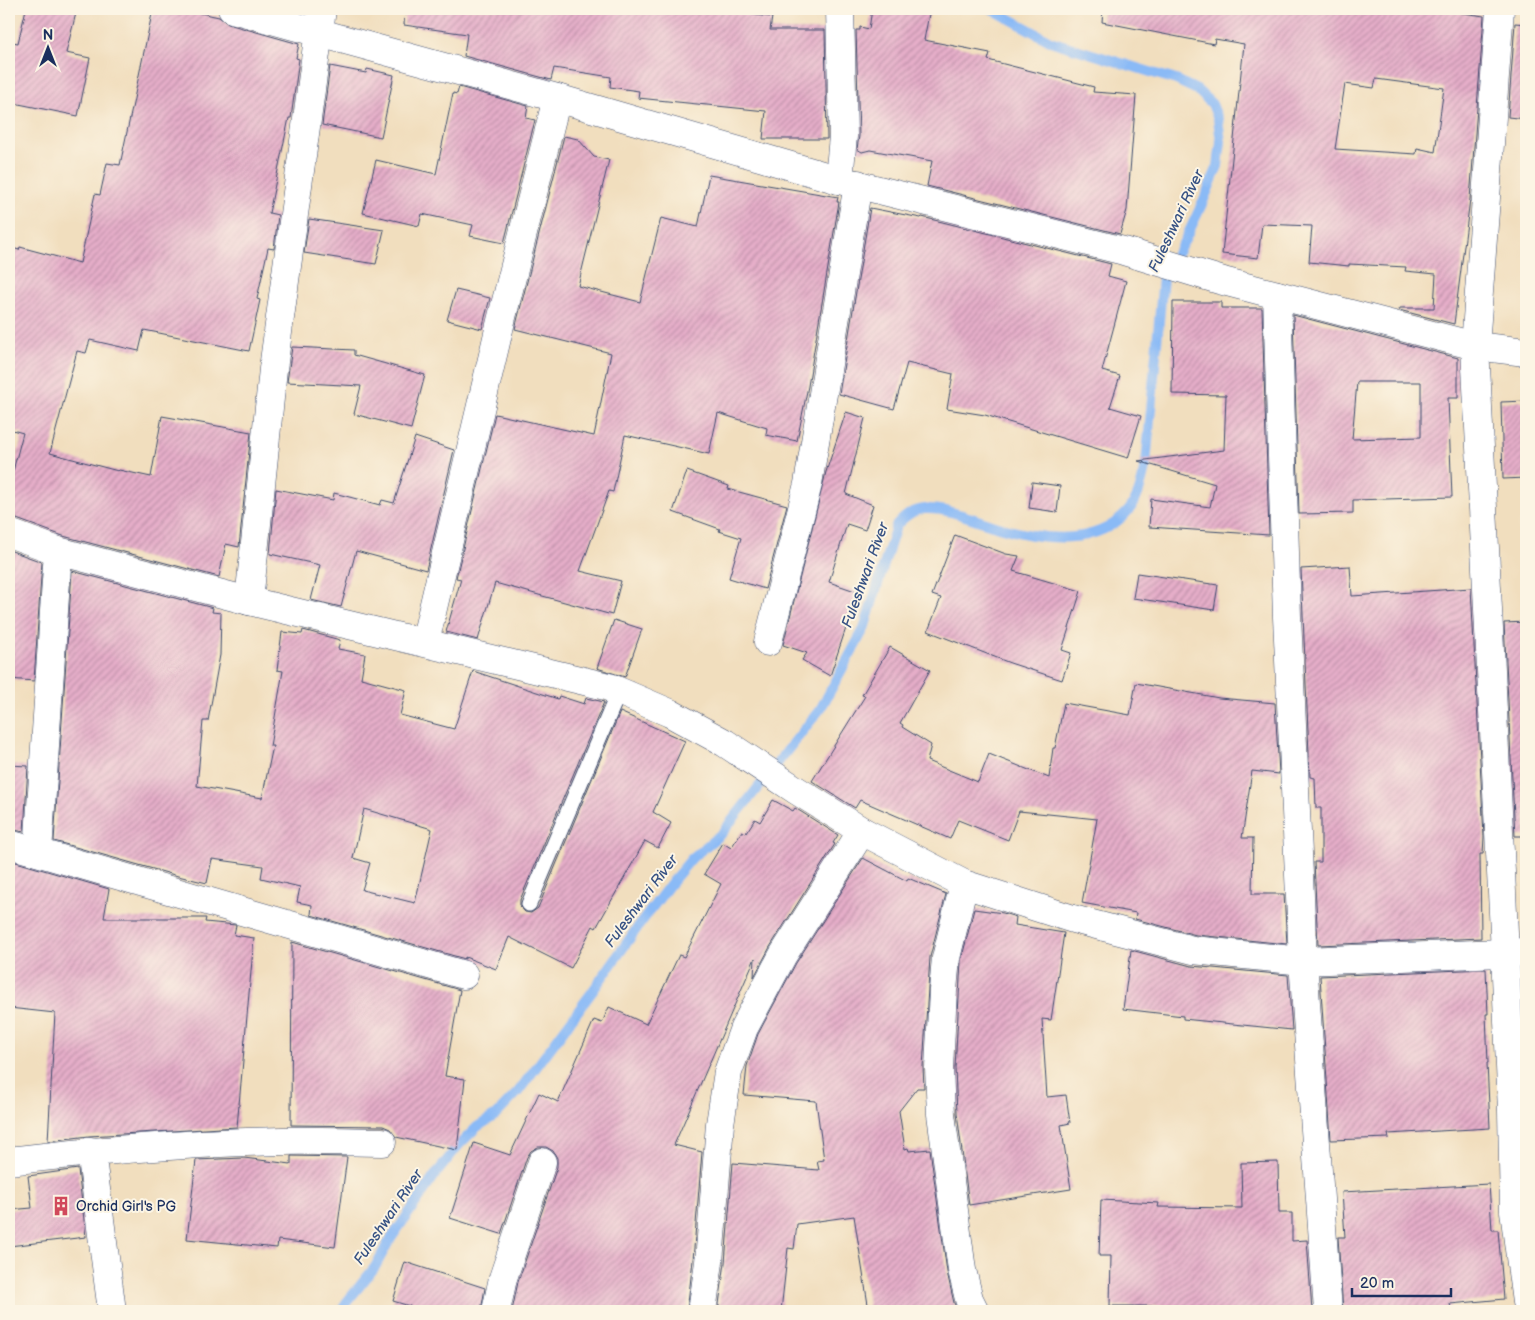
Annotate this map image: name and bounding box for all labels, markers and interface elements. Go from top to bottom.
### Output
north arrow [22,22,72,72]
text: N [43,27,53,44]
water label: Fuleshwari River [1144,166,1209,275]
water label: Fuleshwari River [838,518,894,630]
water label: Fuleshwari River [600,850,683,951]
water label: Fuleshwari River [350,1165,428,1269]
building icon: Orchid Girl's PG [50,1195,72,1217]
place label: Orchid Girl's PG [76,1198,176,1215]
scale bar [1352,1265,1451,1297]
text: 20 m [1360,1274,1394,1293]

